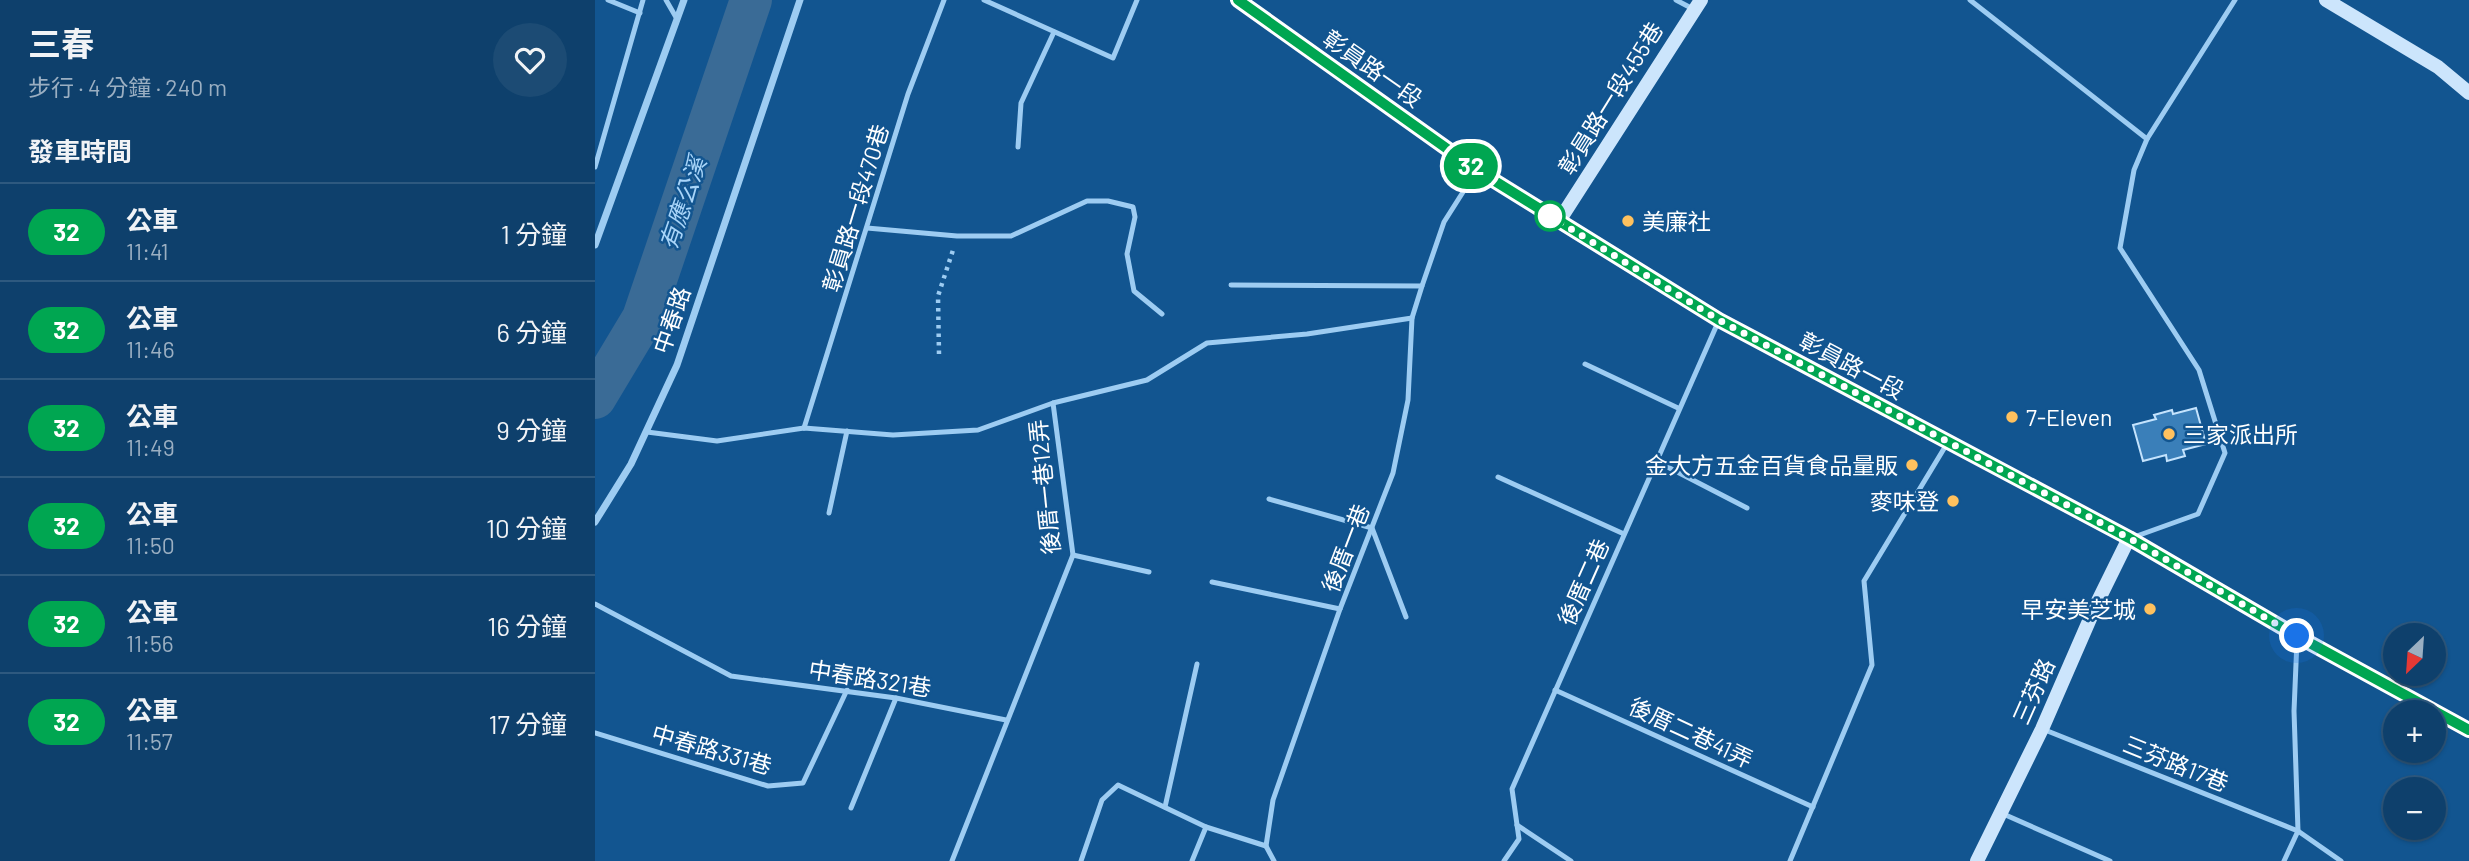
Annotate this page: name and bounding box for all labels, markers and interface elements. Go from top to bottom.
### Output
street label: 彰員路一段455巷 [1552,17,1668,179]
text: 三春 [28,23,94,63]
button: heart [493,23,567,97]
street label: 彰員路一段 [1318,24,1428,112]
text: 步行 · 4 分鐘 · 240 m [28,73,227,101]
street label: 彰員路一段470巷 [816,121,894,295]
text: 發車時間 [28,135,132,166]
line badge: 32 [1439,143,1503,189]
water label: 有應公溪 [653,150,712,253]
text: 32 [1458,151,1484,180]
unlabelled marker [1535,201,1565,231]
text: 公車 [126,204,178,235]
place label: 美廉社 [1642,207,1711,235]
marker: 美廉社 [1620,213,1636,229]
text: 32 [53,217,80,246]
text: 1 分鐘 [501,218,567,249]
text: 11:41 [126,237,169,265]
street label: 中春路 [647,283,695,357]
text: 公車 [126,302,178,333]
text: 32 [53,315,80,344]
text: 6 分鐘 [496,316,567,347]
street label: 彰員路一段 [1795,326,1909,404]
text: 11:46 [126,335,174,363]
text: 公車 [126,400,178,431]
place label: 7-Eleven [2026,403,2112,431]
marker: 7-Eleven [2004,409,2020,425]
text: 32 [53,413,80,442]
text: 9 分鐘 [496,414,567,445]
street label: 後厝一巷12弄 [1023,418,1065,556]
place label: 三家派出所 [2183,420,2298,448]
marker: 三家派出所 [2161,426,2177,442]
text: 11:49 [126,433,175,461]
place label: 金大方五金百貨食品量販 [1645,451,1898,479]
marker: 金大方五金百貨食品量販 [1904,457,1920,473]
place label: 麥味登 [1870,487,1939,515]
marker: 麥味登 [1945,493,1961,509]
text: 公車 [126,498,178,529]
street label: 後厝一巷 [1315,500,1375,596]
text: 32 [53,511,80,540]
text: 10 分鐘 [486,512,567,543]
text: 11:50 [126,531,175,559]
street label: 後厝二巷 [1552,534,1614,630]
place label: 早安美芝城 [2021,595,2136,623]
text: 公車 [126,596,178,627]
marker: 早安美芝城 [2142,601,2158,617]
text: 32 [53,609,80,638]
text: 16 分鐘 [487,610,567,641]
your location [2279,618,2314,653]
north arrow [2383,623,2447,686]
map controls [2383,623,2446,840]
text: 11:56 [126,629,174,657]
street label: 中春路321巷 [807,654,933,702]
street label: 三芬路 [2006,654,2060,728]
street label: 後厝二巷41弄 [1625,691,1757,773]
text: 公車 [126,694,178,725]
button: + [2383,700,2446,763]
text: 32 [53,707,80,736]
text: 17 分鐘 [488,708,567,739]
street label: 中春路331巷 [649,719,775,779]
text: 11:57 [126,727,173,755]
street label: 三芬路17巷 [2119,729,2233,797]
button: − [2383,777,2446,840]

